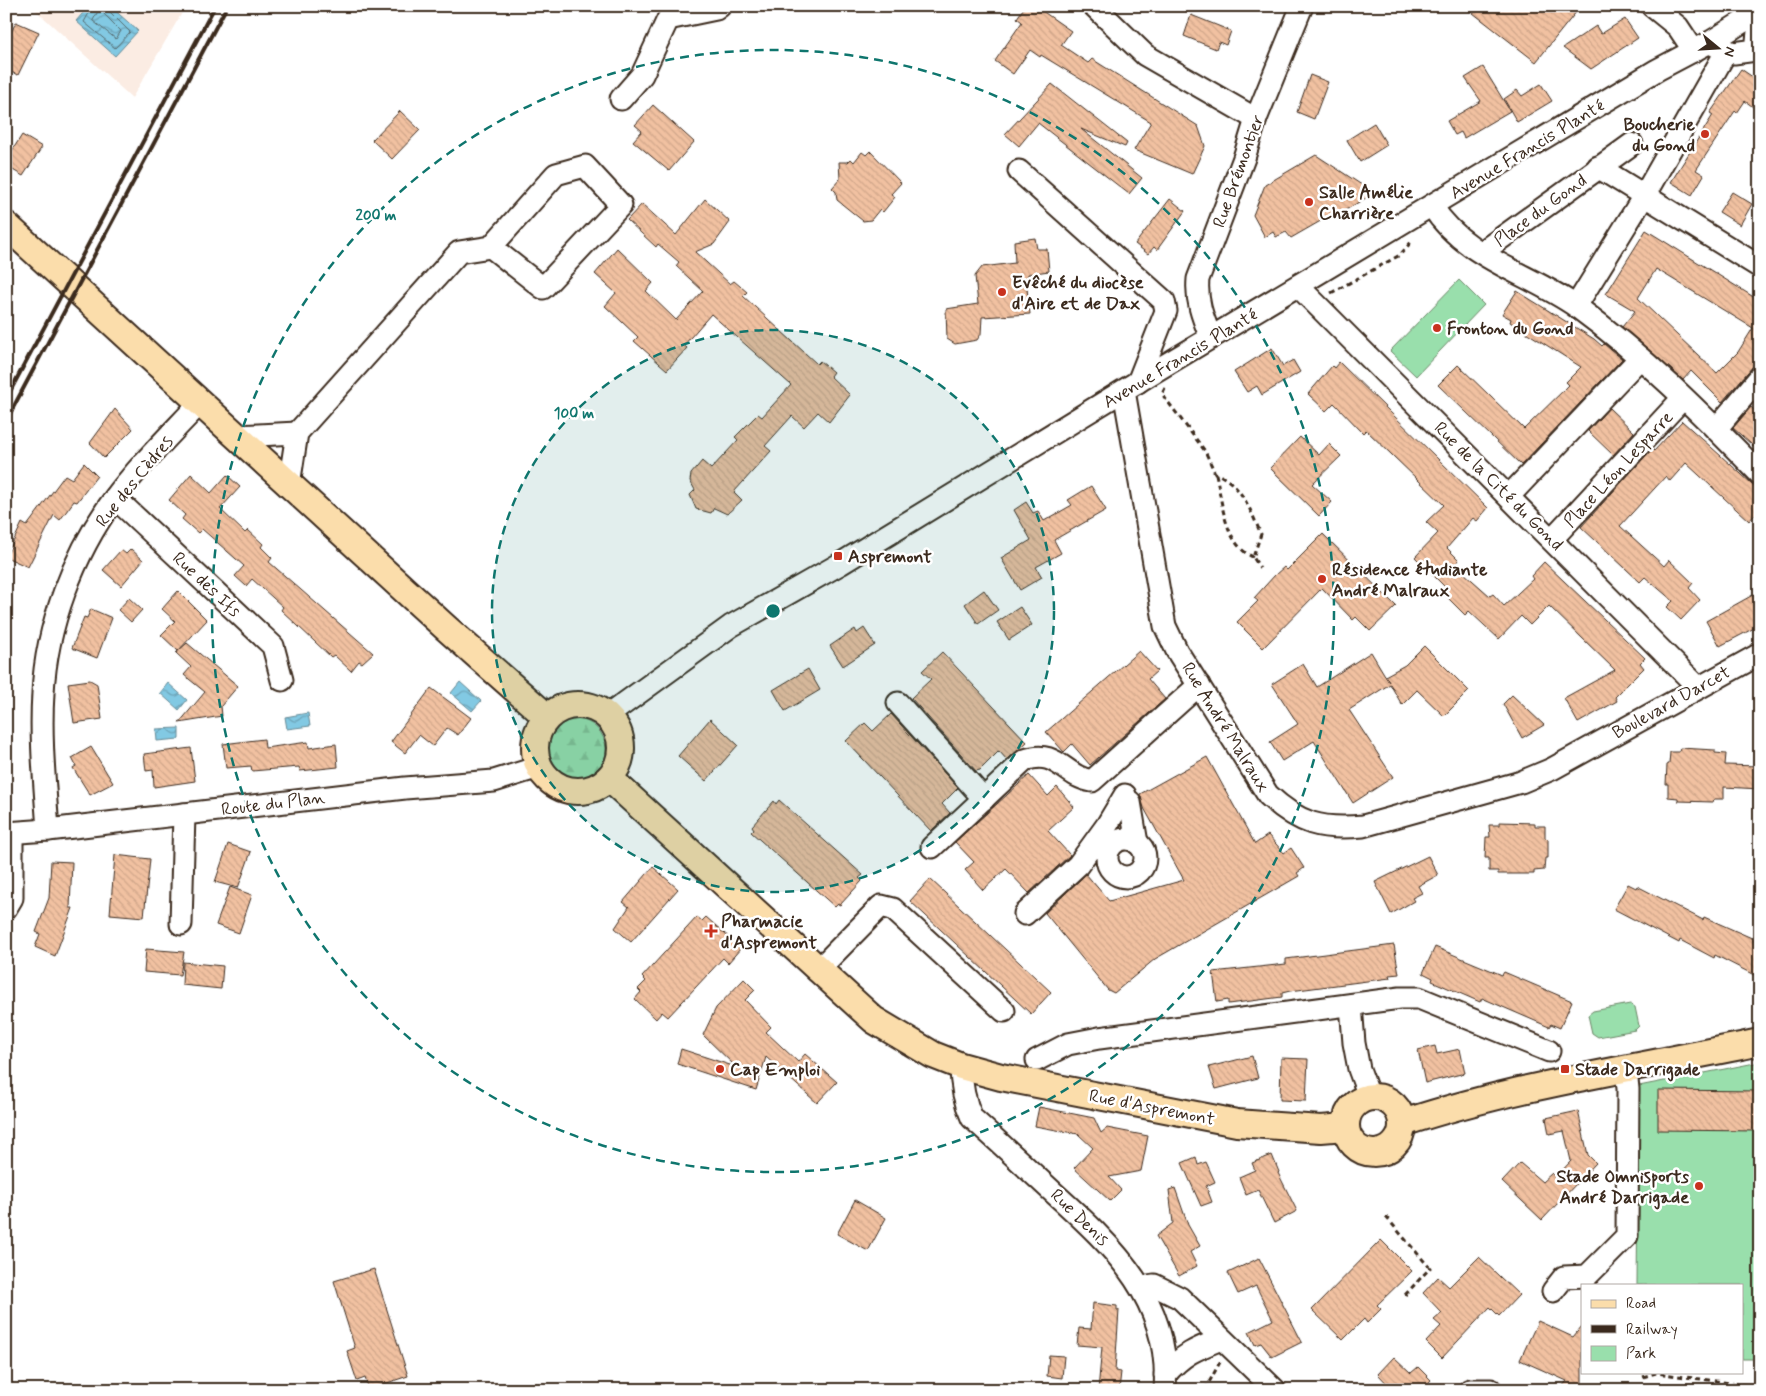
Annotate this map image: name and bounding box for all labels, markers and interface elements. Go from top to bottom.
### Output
north arrow [1694,22,1744,72]
text: N [1719,44,1739,59]
street label: Avenue Francis Planté [1446,94,1609,206]
street label: Rue Brémontier [1207,111,1271,231]
place label: Boucherie du Gond [1623,113,1696,158]
marker: Boucherie du Gond [1699,128,1711,140]
street label: Place du Gond [1489,169,1592,253]
place label: Salle Amélie Charrière [1319,181,1413,226]
marker: Salle Amélie Charrière [1303,196,1315,208]
text: 200 m [356,206,397,226]
place label: Evêché du diocèse d'Aire et de Dax [1012,271,1144,316]
marker: Evêché du diocèse d'Aire et de Dax [996,286,1008,298]
street label: Avenue Francis Planté [1099,303,1262,415]
place label: Fronton du Gond [1447,317,1573,341]
marker: Fronton du Gond [1431,322,1443,334]
text: 100 m [554,404,594,424]
street label: Place Léon Lesparre [1558,406,1679,533]
street label: Rue de la Cité du Gond [1428,417,1568,557]
street label: Rue des Cèdres [90,431,179,532]
place label: Aspremont [848,545,932,569]
street label: Rue des Ifs [167,547,246,623]
marker: Aspremont [832,550,844,562]
place label: Résidence étudiante André Malraux [1332,558,1488,603]
marker: Résidence étudiante André Malraux [1316,573,1328,585]
centre of rings [764,602,782,620]
street label: Rue André Malraux [1175,658,1275,797]
street label: Boulevard Darcet [1608,661,1735,745]
street label: Route du Plan [220,786,326,822]
place label: Pharmacie d'Aspremont [721,910,817,955]
marker: Pharmacie d'Aspremont [705,925,717,937]
place label: Cap Emploi [730,1058,820,1082]
place label: Stade Darrigade [1575,1058,1701,1082]
marker: Cap Emploi [714,1063,726,1075]
marker: Stade Darrigade [1559,1063,1571,1075]
street label: Rue d'Aspremont [1087,1084,1217,1132]
place label: Stade Omnisports André Darrigade [1556,1165,1689,1210]
marker: Stade Omnisports André Darrigade [1693,1180,1705,1192]
street label: Rue Denis [1045,1184,1114,1252]
legend [1581,1284,1744,1374]
text: Road [1626,1294,1656,1314]
text: Railway [1626,1320,1678,1340]
text: Park [1626,1344,1656,1364]

